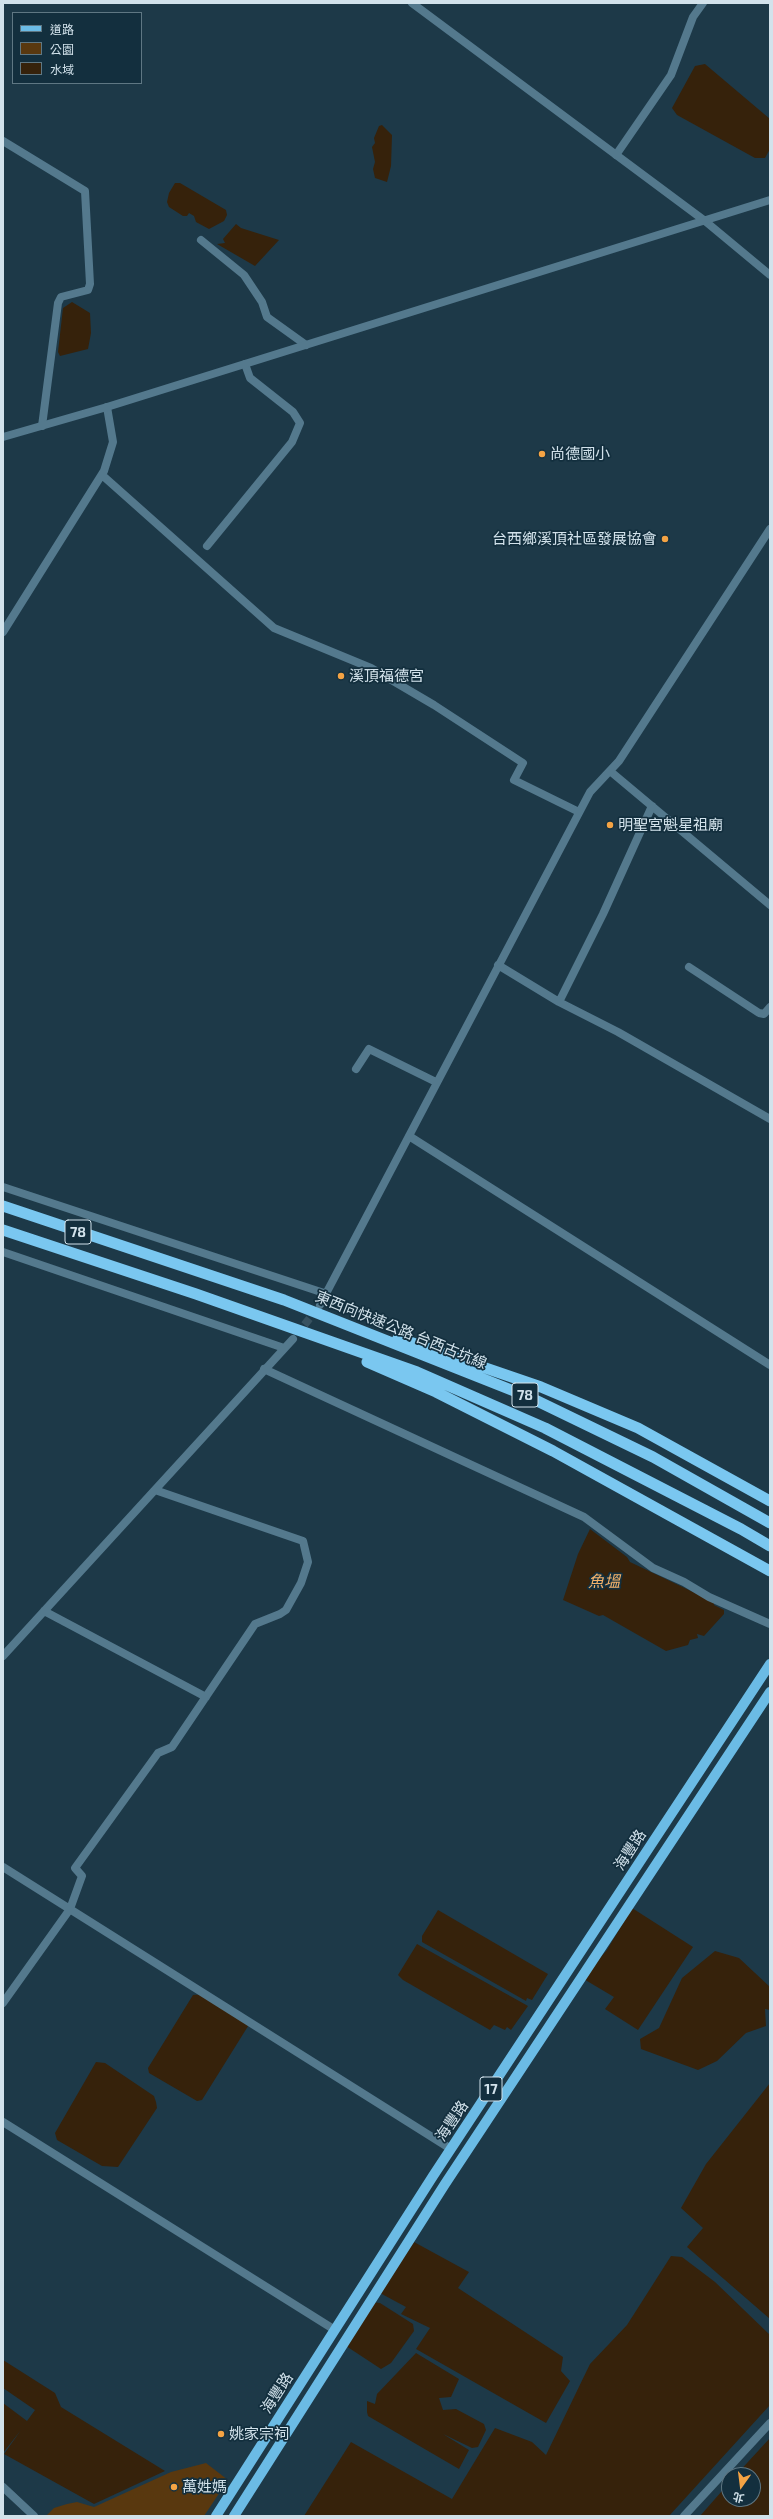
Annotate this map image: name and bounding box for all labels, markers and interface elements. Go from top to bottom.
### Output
legend [12,12,142,84]
text: 道路 [50,22,74,36]
text: 公園 [50,42,74,56]
text: 水域 [50,62,74,76]
place label: 尚德國小 [550,445,610,463]
marker: 尚德國小 [537,449,547,459]
place label: 台西鄉溪頂社區發展協會 [492,530,657,548]
marker: 台西鄉溪頂社區發展協會 [660,534,670,544]
place label: 溪頂福德宮 [349,667,424,685]
marker: 溪頂福德宮 [336,671,346,681]
place label: 明聖宮魁星祖廟 [618,816,723,834]
marker: 明聖宮魁星祖廟 [605,820,615,830]
road number: 78 [65,1220,91,1244]
street label: 東西向快速公路 台西古坑線 [313,1287,489,1373]
road number: 78 [512,1383,538,1407]
water label: 魚塭 [588,1572,620,1592]
street label: 海豐路 [610,1826,650,1874]
road number: 17 [480,2077,502,2101]
street label: 海豐路 [432,2097,472,2145]
street label: 海豐路 [257,2369,297,2417]
place label: 姚家宗祠 [229,2425,289,2443]
marker: 姚家宗祠 [216,2429,226,2439]
north arrow [721,2467,761,2507]
place label: 萬姓媽 [182,2478,227,2496]
marker: 萬姓媽 [169,2482,179,2492]
text: 北 [731,2491,745,2506]

